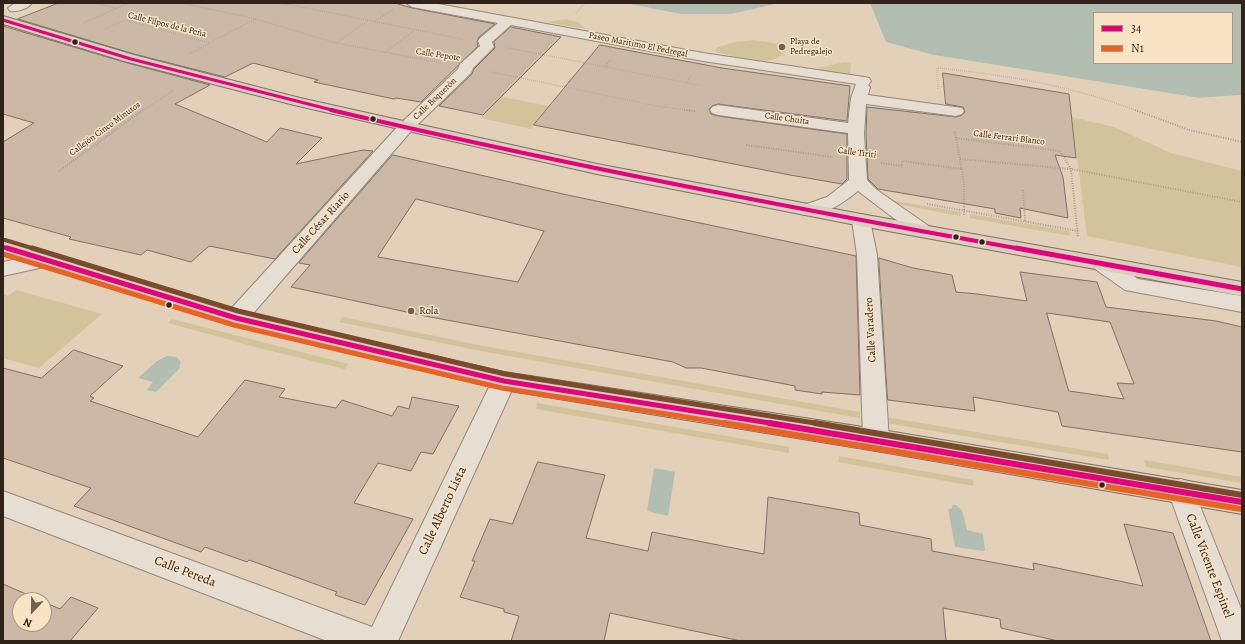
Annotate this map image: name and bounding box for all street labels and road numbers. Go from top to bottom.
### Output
street label: Calle Filpos de la Peña [127,10,207,40]
street label: Paseo Marítimo El Pedregal [588,30,688,60]
street label: Calle Pepote [415,46,461,64]
street label: Calle Boquerón [411,76,459,122]
street label: Callejón Cinco Minutos [67,100,143,158]
street label: Calle Chuita [764,111,810,127]
street label: Calle Ferrari Blanco [973,128,1045,148]
street label: Calle Tiriti [837,145,877,161]
street label: Calle César Riario [289,189,353,257]
street label: Calle Varadero [863,297,879,363]
street label: Calle Alberto Lista [416,464,470,558]
street label: Calle Vicente Espinel [1182,512,1236,620]
street label: Calle Pereda [152,553,218,591]

